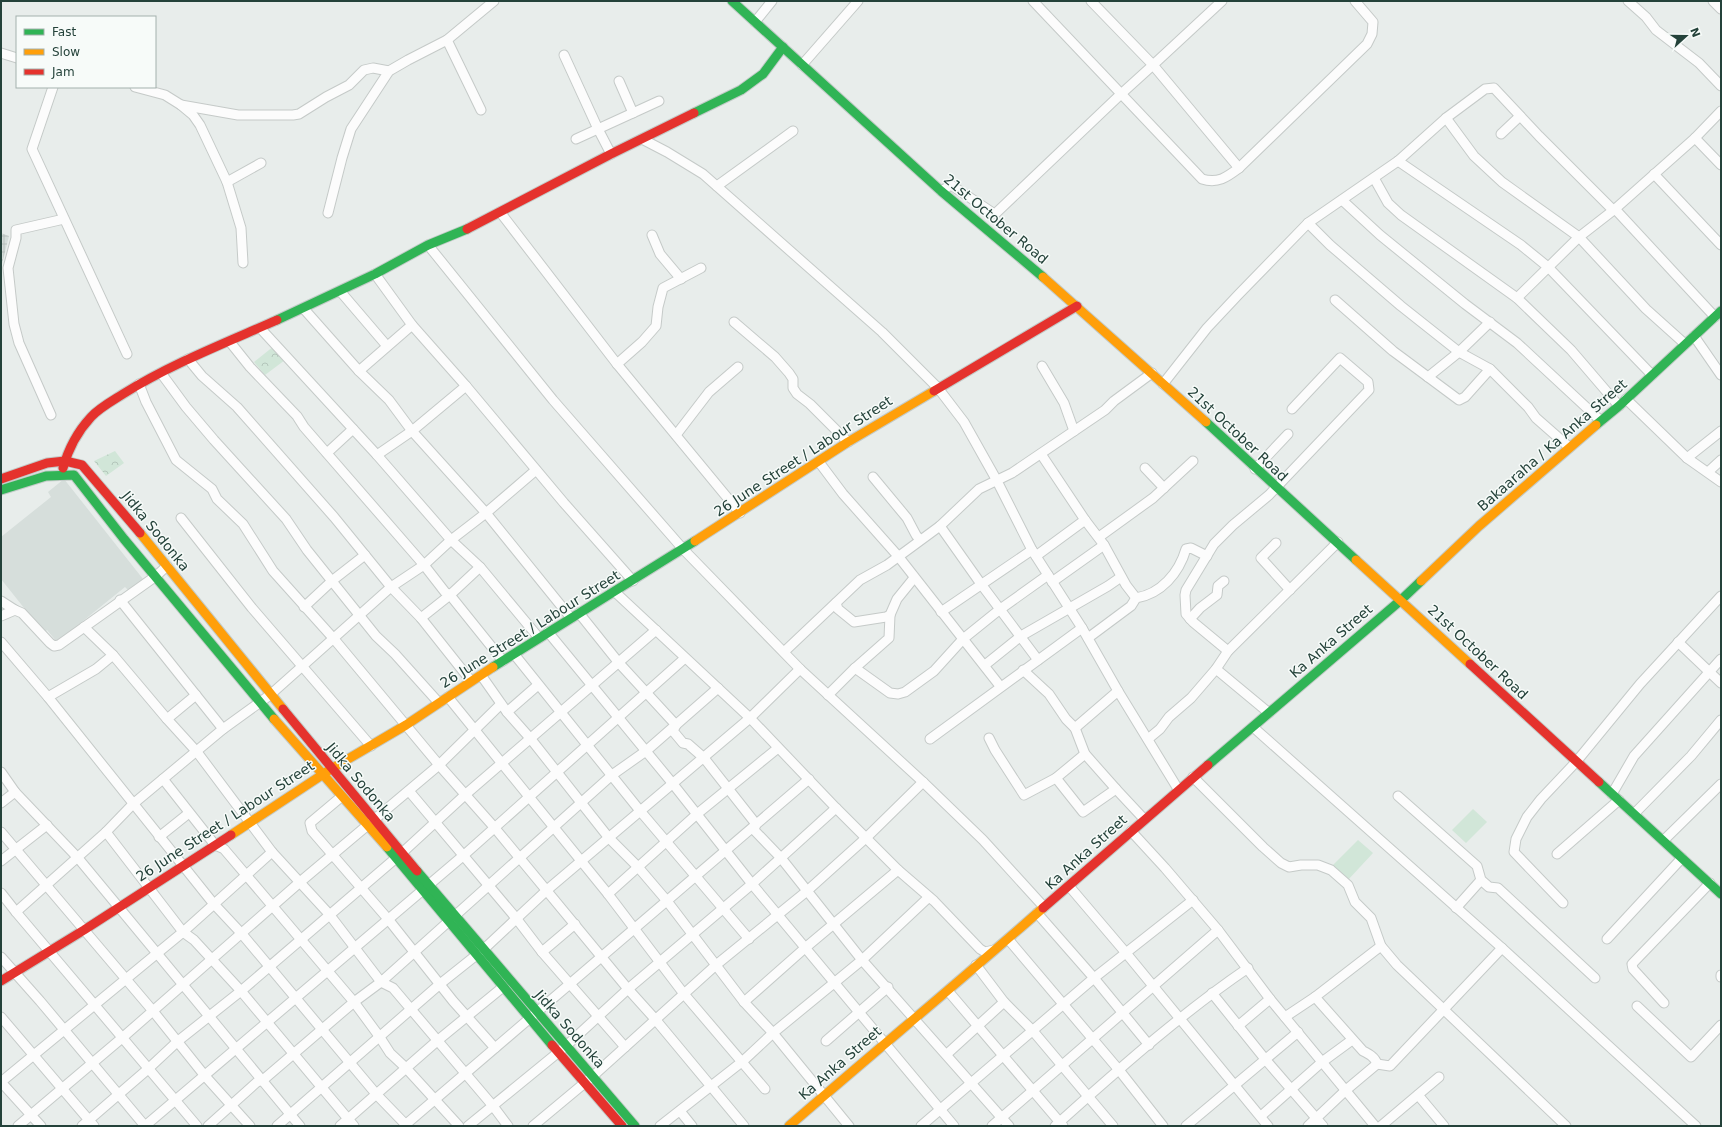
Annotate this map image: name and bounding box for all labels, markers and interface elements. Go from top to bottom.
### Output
legend [16,16,156,88]
north arrow [1666,16,1706,56]
text: Fast [52,25,76,39]
text: N [1687,26,1703,39]
text: Slow [52,45,80,59]
text: Jam [51,65,75,79]
street label: 21st October Road [941,171,1051,267]
street label: Bakaaraha / Ka Anka Street [1474,375,1630,514]
street label: 21st October Road [1185,384,1291,484]
street label: 26 June Street / Labour Street [711,392,895,520]
street label: Jidka Sodonka [118,487,193,574]
street label: 26 June Street / Labour Street [437,567,623,691]
street label: Ka Anka Street [1287,601,1376,681]
street label: 21st October Road [1425,602,1531,702]
street label: Jidka Sodonka [323,739,399,825]
street label: 26 June Street / Labour Street [133,757,317,885]
street label: Ka Anka Street [1042,811,1130,893]
street label: Jidka Sodonka [531,986,608,1071]
street label: Ka Anka Street [796,1023,885,1103]

